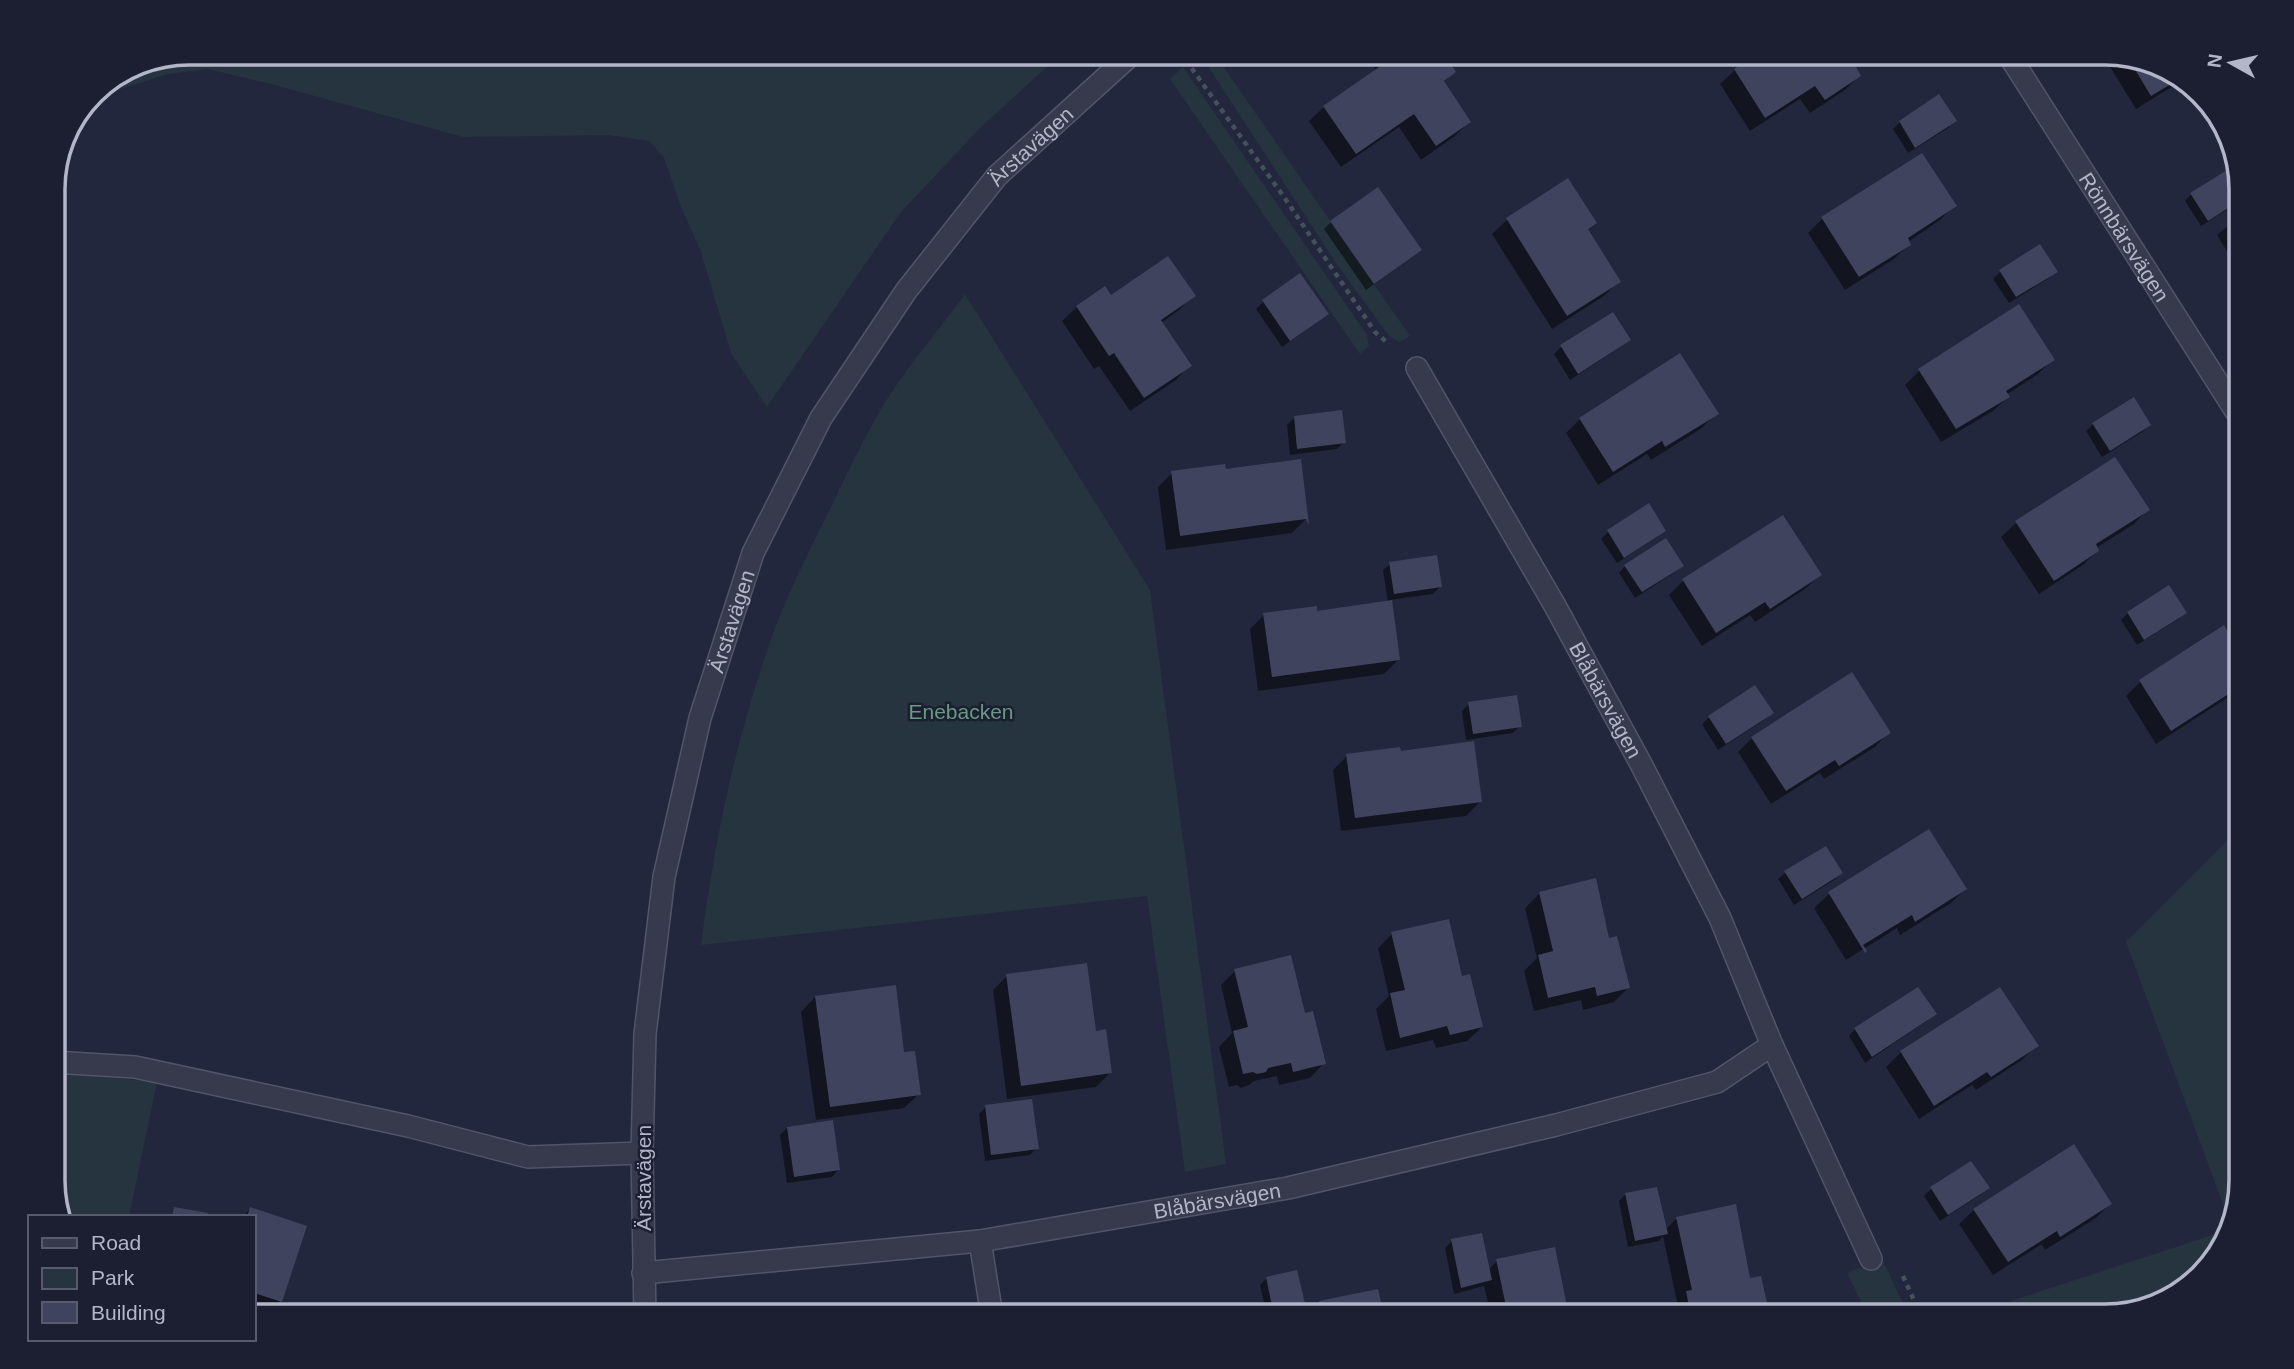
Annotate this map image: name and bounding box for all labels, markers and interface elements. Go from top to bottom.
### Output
north arrow [2196,28,2266,98]
text: N [2203,52,2226,69]
street label: Ärstavägen [983,102,1077,190]
street label: Rönnbärsvägen [2075,168,2174,305]
street label: Ärstavägen [704,567,758,675]
street label: Blåbärsvägen [1565,638,1647,762]
park label: Enebacken [908,700,1014,723]
street label: Ärstavägen [632,1125,655,1231]
street label: Blåbärsvägen [1152,1178,1282,1222]
legend [28,1215,256,1341]
text: Road [91,1231,141,1254]
text: Park [91,1266,135,1289]
text: Building [91,1301,166,1324]

